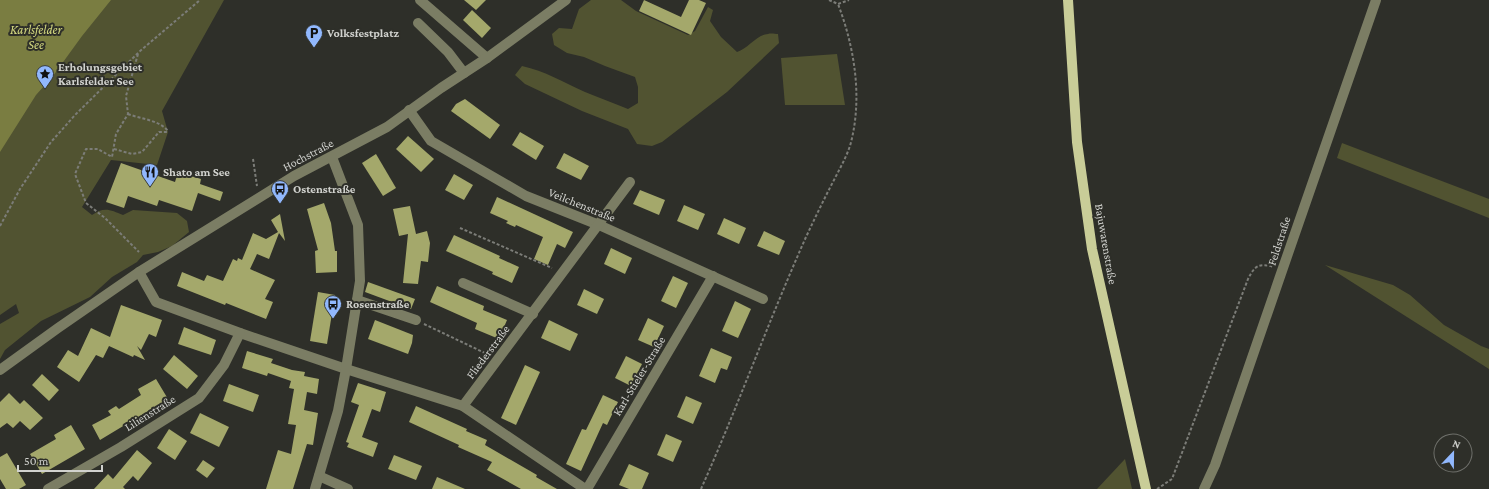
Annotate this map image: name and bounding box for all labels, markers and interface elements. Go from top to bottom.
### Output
water label: Karlsfelder See [10,22,62,52]
parking icon: Volksfestplatz [304,23,324,48]
place label: Volksfestplatz [326,26,399,40]
place label: Erholungsgebiet Karlsfelder See [58,60,143,88]
place icon: Erholungsgebiet Karlsfelder See [35,64,55,89]
street label: Hochstraße [280,136,336,174]
restaurant icon: Shato am See [140,162,160,187]
place label: Shato am See [163,165,230,179]
bus stop icon: Ostenstraße [270,179,290,204]
place label: Ostenstraße [293,182,356,196]
street label: Veilchenstraße [546,185,618,225]
street label: Bajuwarenstraße [1092,203,1120,285]
street label: Feldstraße [1265,215,1293,267]
bus stop icon: Rosenstraße [323,294,343,319]
place label: Rosenstraße [346,297,410,311]
street label: Fliederstraße [463,322,513,382]
street label: Karl-Stieler-Straße [610,334,668,418]
street label: Lilienstraße [122,392,178,434]
north arrow [1433,433,1473,473]
text: N [1451,437,1463,451]
scale bar [18,447,102,473]
text: 50 m [24,454,49,468]

